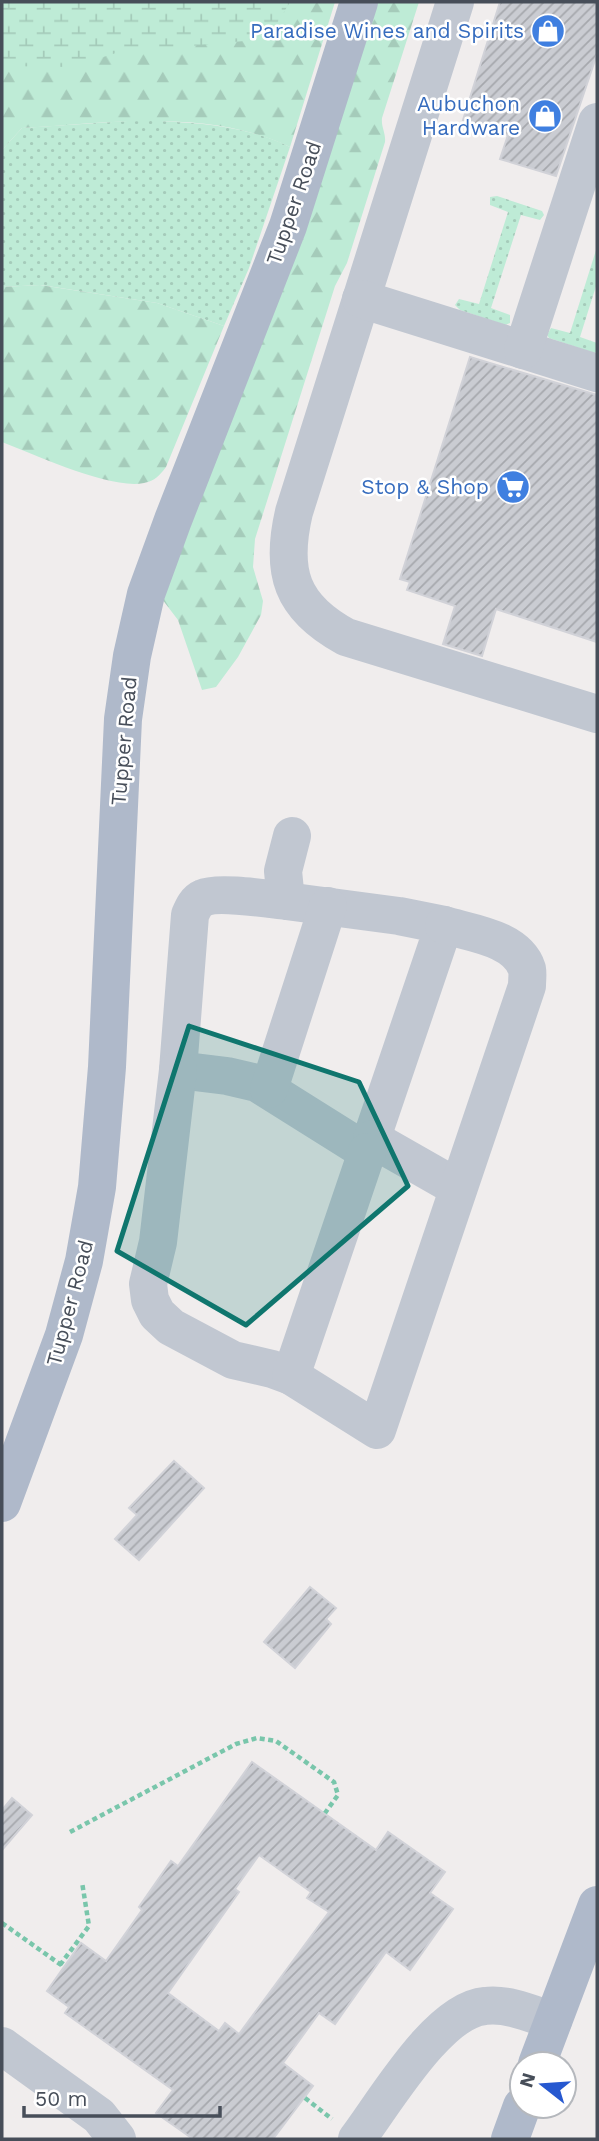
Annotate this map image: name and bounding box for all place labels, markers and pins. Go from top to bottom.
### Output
shop icon: Paradise Wines and Spirits [529,12,567,50]
place label: Paradise Wines and Spirits [250,18,524,43]
place label: Aubuchon Hardware [417,91,520,140]
shop icon: Aubuchon Hardware [526,97,564,135]
supermarket icon: Stop & Shop [494,468,532,506]
place label: Stop & Shop [361,474,489,499]

